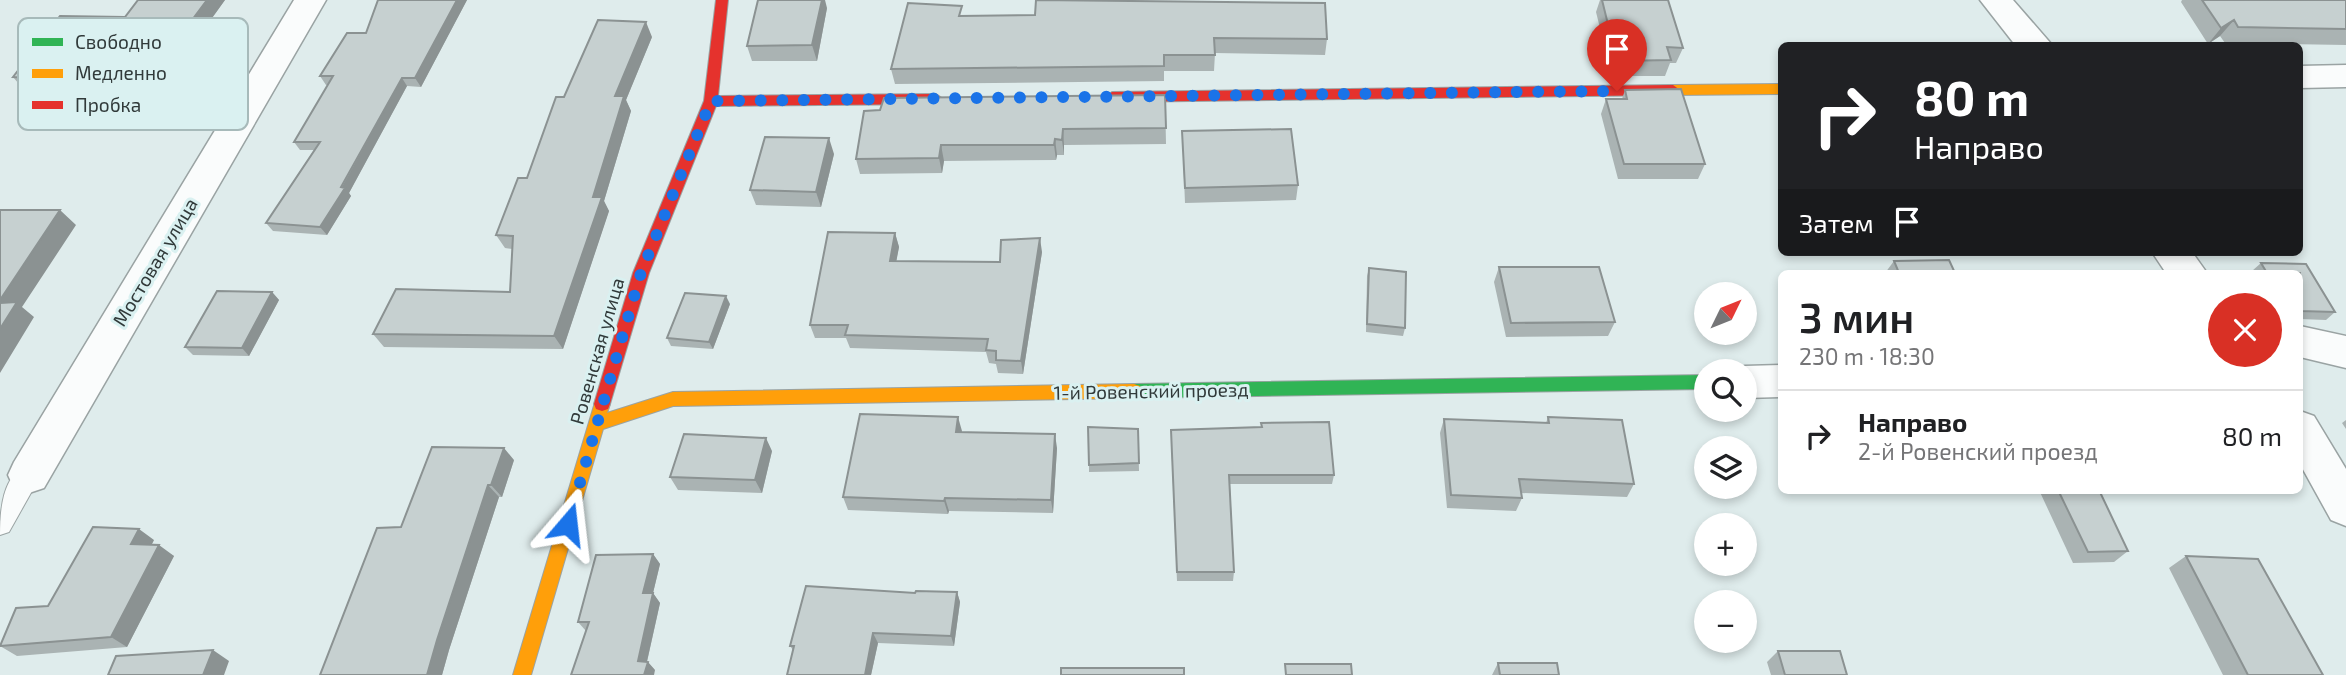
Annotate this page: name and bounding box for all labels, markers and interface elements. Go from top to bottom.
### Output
legend [18,18,248,130]
pin [1587,19,1647,91]
text: Свободно [75,30,162,53]
icon: arrive [1598,30,1636,68]
text: Медленно [75,61,167,84]
text: 80 m [1914,67,2029,126]
icon: right [1799,70,1890,161]
text: Пробка [75,93,141,116]
text: Направо [1914,127,2044,165]
street label: Мостовая улица [107,193,203,331]
icon: arrive [1888,203,1926,241]
text: Затем [1799,207,1874,238]
street label: Ровенская улица [565,275,629,427]
north arrow [1694,282,1757,345]
map controls [1694,282,1757,653]
text: 3 мин [1799,291,1914,341]
button: close [2208,293,2282,367]
text: 230 m · 18:30 [1799,342,1935,370]
button: search [1694,359,1757,422]
street label: 1-й Ровенский проезд [1053,377,1249,404]
text: Направо [1858,406,1967,437]
icon: right [1799,417,1837,455]
text: 80 m [2222,420,2282,451]
button: layers [1694,436,1757,499]
text: 2-й Ровенский проезд [1858,437,2098,465]
position arrow [531,487,605,561]
button: + [1694,513,1757,576]
button: − [1694,590,1757,653]

